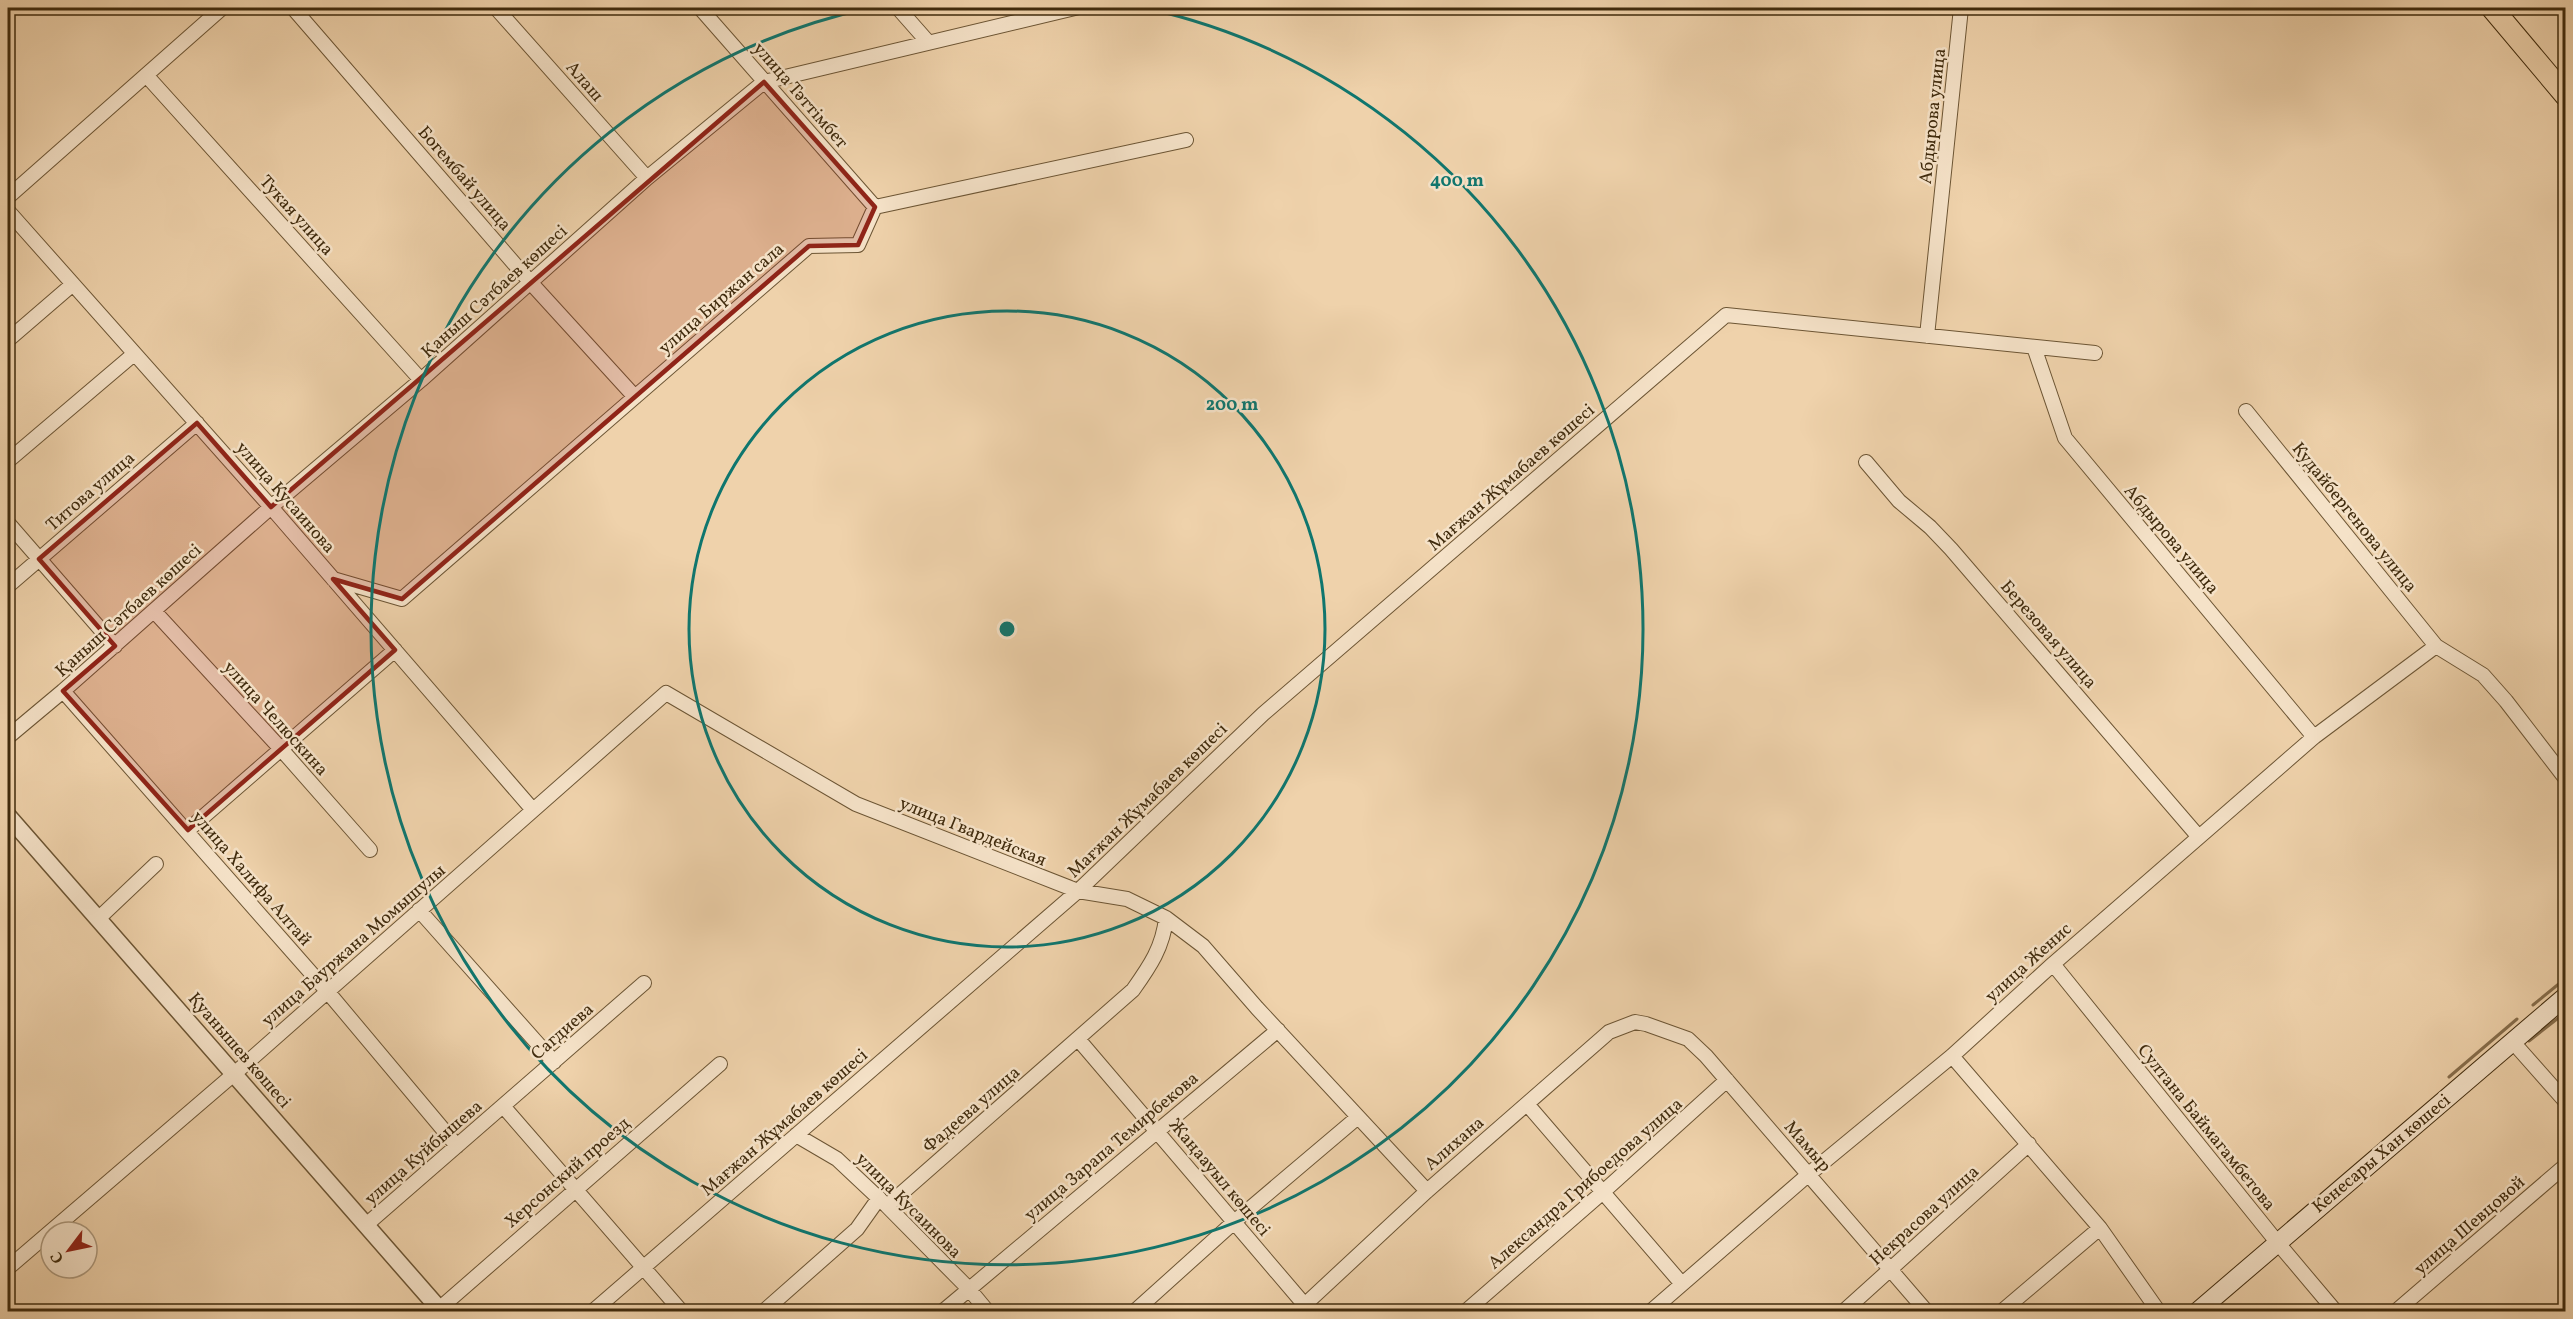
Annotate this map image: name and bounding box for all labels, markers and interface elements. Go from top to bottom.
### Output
street label: улица Тәттімбет [747,37,853,155]
street label: Абдырова улица [1914,47,1953,185]
street label: Алаш [559,56,609,108]
street label: Богембай улица [411,121,517,237]
text: 400 m [1430,169,1484,194]
street label: Тукая улица [253,170,339,262]
street label: Қаныш Сәтбаев көшесі [416,220,574,365]
street label: улица Биржан сала [654,237,790,361]
text: 200 m [1206,393,1258,418]
street label: Мағжан Жұмабаев көшесі [1423,399,1601,558]
street label: улица Кусаинова [229,437,341,559]
street label: Кудайбергенова улица [2285,438,2422,598]
street label: Титова улица [41,446,141,538]
street label: Абдырова улица [2117,480,2224,600]
street label: Қаныш Сәтбаев көшесі [50,539,208,684]
street label: Березовая улица [1994,575,2102,695]
centre of rings [997,619,1017,639]
street label: улица Челюскина [216,656,333,782]
street label: Мағжан Жұмабаев көшесі [1062,718,1234,884]
street label: улица Гвардейская [895,791,1050,873]
street label: улица Халифа Алтай [185,806,317,952]
street label: улица Бауржана Момышулы [256,859,452,1033]
street label: улица Женис [1980,917,2078,1009]
street label: Қуанышев көшесі [182,988,296,1114]
street label: Сагдиева [526,998,600,1066]
street label: Султана Баймагамбетова [2131,1039,2281,1217]
street label: Мағжан Жұмабаев көшесі [696,1044,874,1203]
street label: Фадеева улица [918,1061,1026,1160]
street label: улица Зарапа Темирбекова [1019,1067,1205,1228]
street label: Кенесары Хан көшесі [2307,1089,2457,1220]
street label: Александра Грибоедова улица [1483,1092,1689,1276]
street label: улица Куйбышева [359,1095,488,1211]
street label: Алихана [1420,1111,1490,1177]
street label: Херсонский проезд [500,1112,636,1235]
street label: Жаңаауыл көшесі [1162,1114,1276,1242]
street label: Мамыр [1777,1116,1836,1178]
street label: улица Кусаинова [849,1147,967,1265]
street label: Некрасова улица [1865,1160,1985,1272]
street label: улица Шевцовой [2409,1171,2531,1281]
north arrow [39,1220,99,1280]
text: С [46,1247,70,1267]

